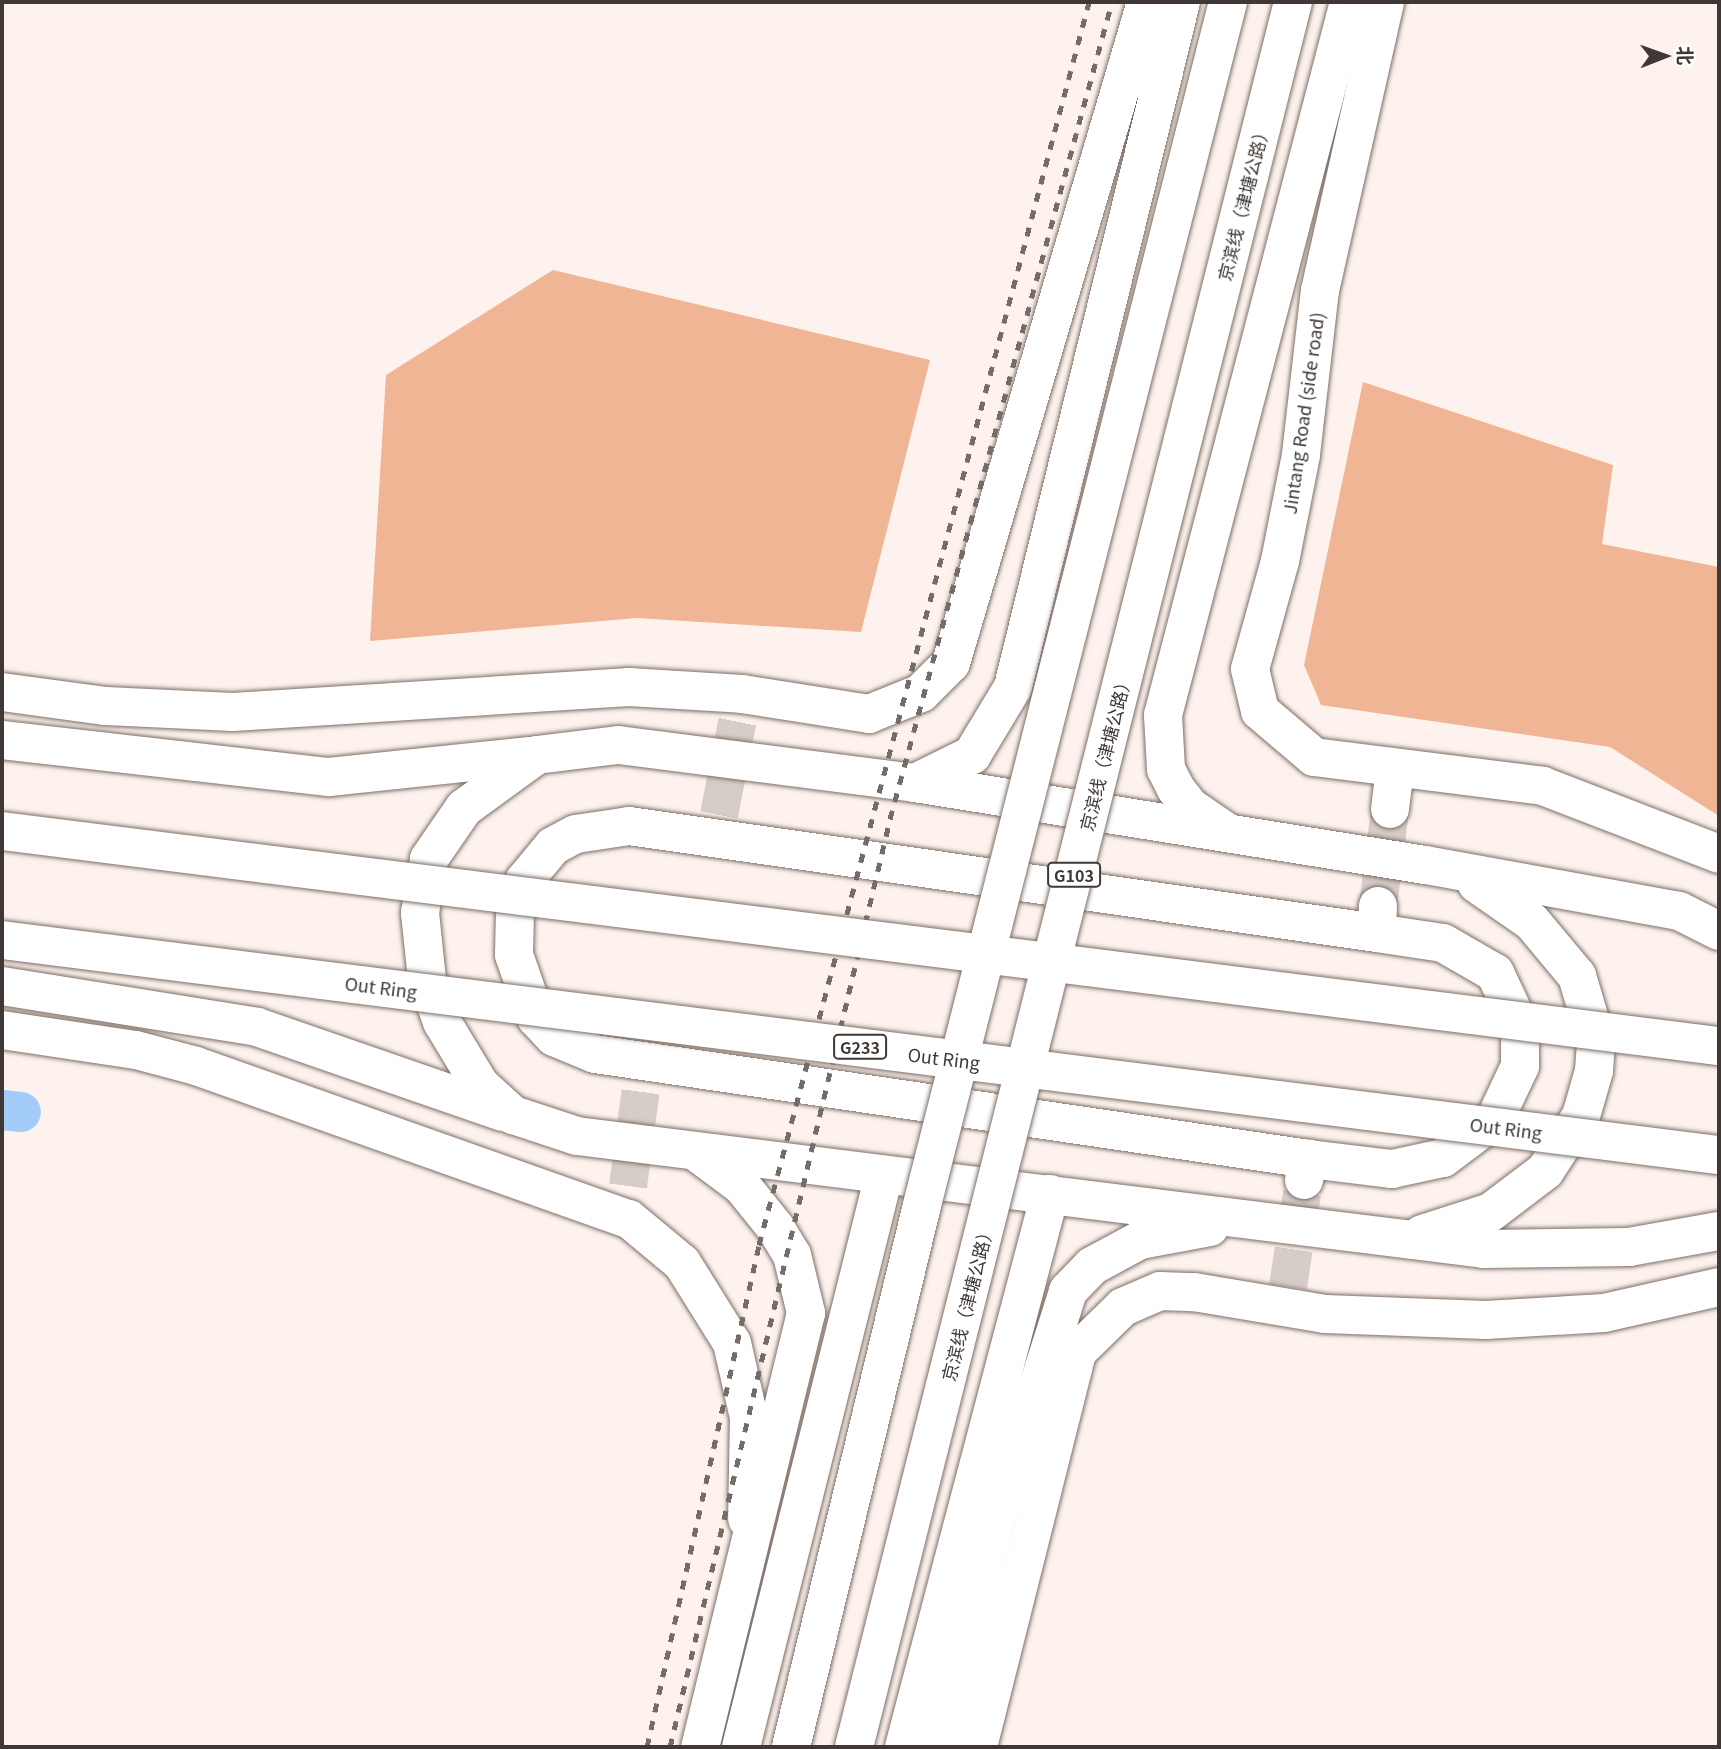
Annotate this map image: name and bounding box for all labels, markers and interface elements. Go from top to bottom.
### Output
north arrow [1630,21,1700,91]
text: 北 [1673,46,1700,65]
street label: 京滨线（津塘公路） [1213,121,1273,283]
street label: Jintang Road (side road) [1278,311,1328,515]
street label: 京滨线（津塘公路） [1075,671,1135,833]
road number: G103 [1046,862,1102,888]
street label: Out Ring [344,972,418,1002]
road number: G233 [832,1035,888,1060]
street label: Out Ring [907,1043,981,1073]
street label: Out Ring [1469,1113,1543,1143]
street label: 京滨线（津塘公路） [937,1221,997,1383]

